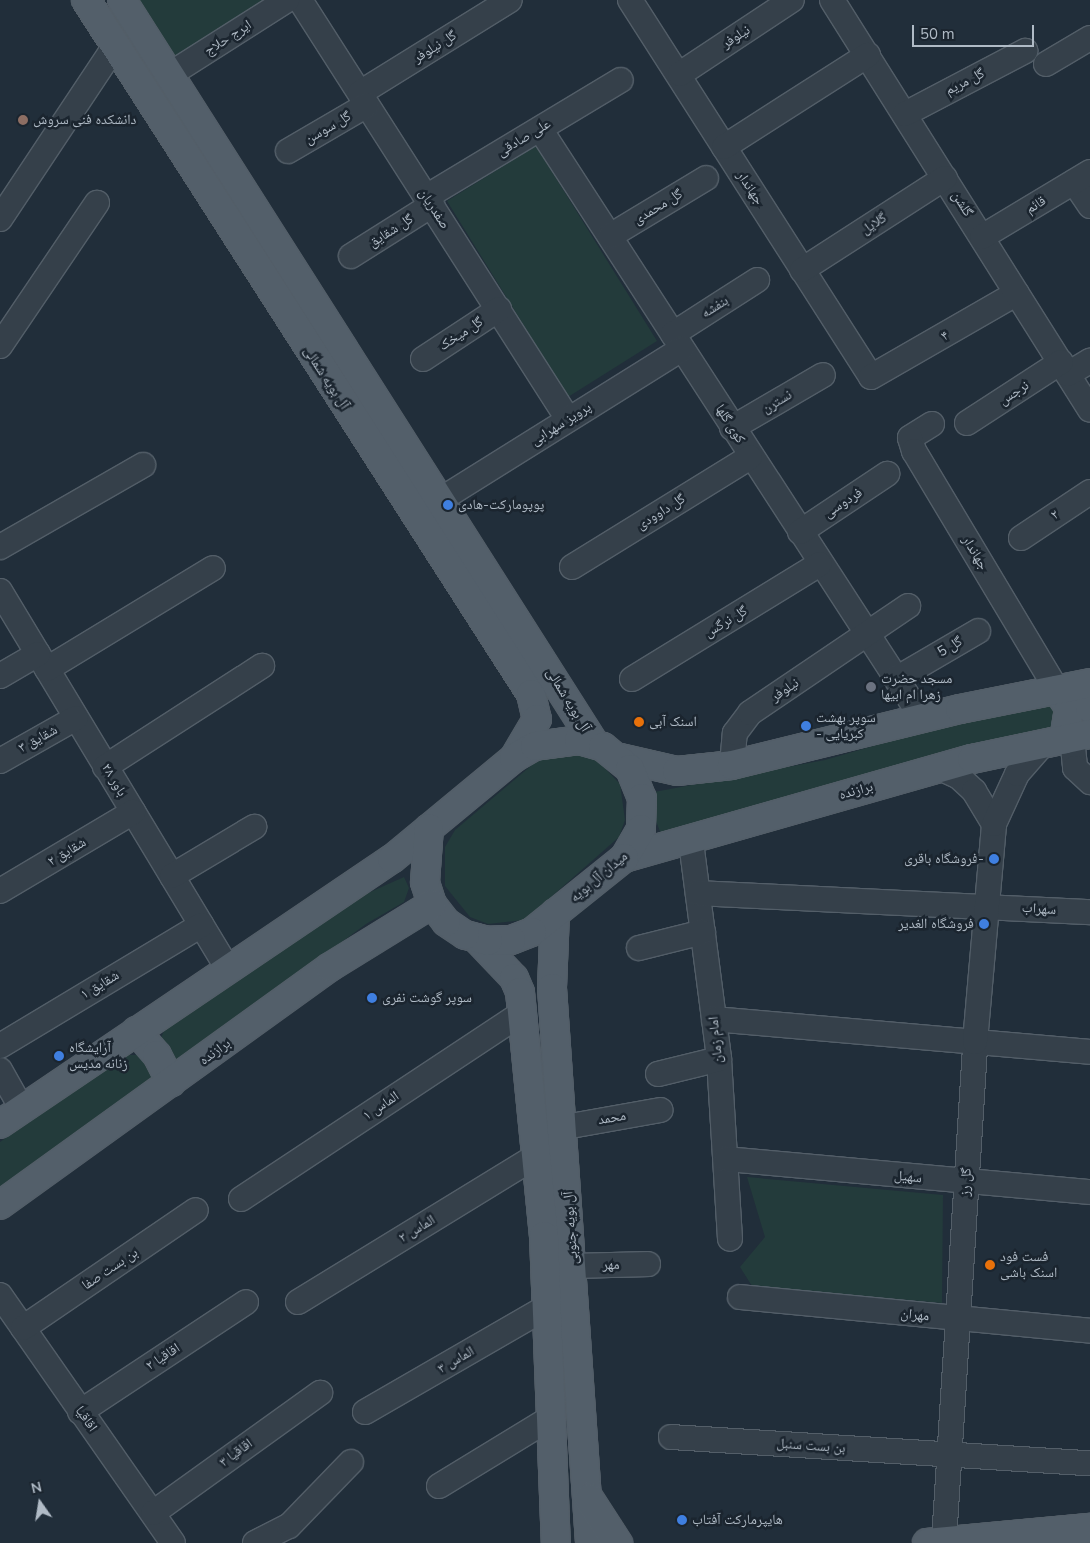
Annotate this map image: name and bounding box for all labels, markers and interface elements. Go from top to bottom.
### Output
scale bar [915,15,1038,47]
street label: ایرج حلاج [201,17,255,59]
street label: نیلوفر [719,22,753,52]
text: 50 m [920,24,955,44]
street label: گل نیلوفر [410,27,460,67]
street label: گل مریم [943,65,987,99]
street label: گل سوسن [302,108,354,148]
place label: دانشکده فنی سروش [33,112,136,128]
marker: دانشکده فنی سروش [17,114,29,126]
street label: علی صادقی [494,115,554,161]
street label: جهاندار [733,168,767,208]
street label: صفدریان [415,186,453,232]
street label: گل محمدی [630,186,686,228]
street label: گلشن [948,188,976,220]
street label: قائم [1023,192,1049,218]
street label: گلایل [858,209,890,239]
street label: گل شقایق [365,211,417,251]
street label: بنفشه [698,292,732,322]
street label: گل میخک [436,314,486,354]
street label: ۴ [938,327,952,345]
street label: آل بویه شمالی [299,343,353,413]
street label: نرجس [996,377,1032,409]
street label: نسترن [759,387,795,417]
street label: پرویز سهرابی [528,399,594,449]
street label: کوی گلها [712,401,748,447]
street label: فردوسی [821,484,865,522]
street label: گل داوودی [633,490,689,534]
place label: پوپومارکت-هادی [458,497,544,513]
marker: پوپومارکت-هادی [442,499,454,511]
street label: ۲ [1048,506,1062,524]
street label: جهاندار [958,533,992,573]
street label: گل نرگس [701,603,751,641]
street label: گل 5 [935,633,965,661]
street label: آل بویه شمالی [542,665,594,735]
place label: مسجد حضرت زهرا ام ابیها [881,671,952,704]
street label: نیلوفر [768,675,802,705]
marker: مسجد حضرت زهرا ام ابیها [865,681,877,693]
place label: سوپر بهشت - کبریایی [816,710,876,742]
place label: اسنک آبی [649,714,697,730]
marker: اسنک آبی [633,716,645,728]
marker: سوپر بهشت - کبریایی [800,720,812,732]
street label: شقایق ۳ [16,722,60,756]
street label: باور ۲۸ [98,760,130,800]
street label: برازنده [837,778,875,804]
street label: شقایق ۲ [45,834,89,870]
street label: میدان آل بویه [567,848,631,906]
place label: فروشگاه باقری- [904,851,984,867]
marker: فروشگاه باقری- [988,853,1000,865]
street label: سهراب [1021,899,1057,919]
place label: فروشگاه الغدیر [898,916,974,932]
marker: فروشگاه الغدیر [978,918,990,930]
street label: شقایق ۱ [78,967,122,1003]
place label: سوپر گوشت نفری [382,990,472,1006]
marker: سوپر گوشت نفری [366,992,378,1004]
street label: امام زمان [705,1016,727,1064]
street label: برازنده [196,1035,234,1069]
place label: آرایشگاه زنانه مدیس [69,1040,128,1072]
marker: آرایشگاه زنانه مدیس [53,1050,65,1062]
street label: الماس ۱ [360,1088,402,1124]
street label: محمد [597,1107,627,1129]
street label: سهیل [893,1167,923,1187]
street label: گل رز [957,1167,975,1197]
street label: آل بویه جنوبی [560,1191,582,1265]
street label: الماس ۲ [396,1212,438,1246]
street label: بن بست صفا [79,1244,141,1294]
place label: فست فود اسنک باشی [1000,1249,1057,1282]
street label: مهر [602,1256,620,1274]
marker: فست فود اسنک باشی [984,1259,996,1271]
street label: مهران [900,1305,930,1325]
street label: اقاقیا ۲ [143,1340,183,1374]
street label: الماس ۳ [435,1343,477,1377]
street label: اقاقیا [71,1403,101,1435]
street label: اقاقیا ۳ [216,1435,256,1471]
street label: بن بست سنبل [776,1435,846,1457]
text: N [29,1477,44,1498]
north arrow [15,1478,65,1528]
place label: هایپرمارکت آفتاب [692,1512,783,1528]
marker: هایپرمارکت آفتاب [676,1514,688,1526]

